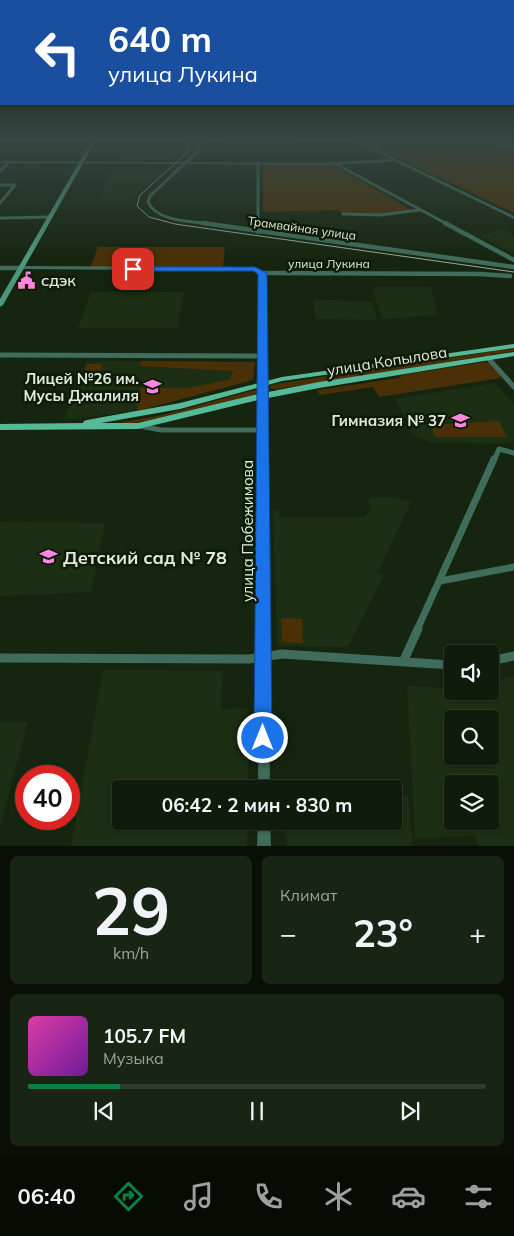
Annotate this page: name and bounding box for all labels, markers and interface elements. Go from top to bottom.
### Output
text: 640 m [108,17,212,61]
icon: left [25,20,90,85]
text: улица Лукина [108,60,258,88]
street label: Трамвайная улица [247,213,357,243]
pin [112,248,154,290]
icon: arrive [119,255,147,283]
street label: улица Лукина [288,256,370,271]
public building icon: СДЭК [17,271,37,291]
place label: СДЭК [41,274,76,289]
street label: улица Копылова [326,342,448,380]
place label: Лицей №26 им. Мусы Джалиля [23,369,139,405]
school or university icon: Лицей №26 им. Мусы Джалиля [143,377,163,397]
school or university icon: Гимназия № 37 [450,410,470,430]
place label: Гимназия № 37 [331,411,446,430]
street label: улица Побежимова [238,460,257,602]
place label: Детский сад № 78 [63,546,227,569]
school or university icon: Детский сад № 78 [39,547,59,567]
map controls [444,645,499,830]
button: sound [444,645,499,700]
button: search [444,710,499,765]
position arrow [236,711,288,763]
speed limit sign: 40 [15,765,80,830]
button: layers [444,775,499,830]
text: 06:42 · 2 мин · 830 m [162,793,352,817]
text: 29 [92,870,170,951]
text: Климат [280,885,337,905]
text: 23° [353,909,413,957]
text: − [280,916,297,951]
text: + [469,916,486,951]
text: km/h [113,943,149,963]
text: 105.7 FM [103,1024,186,1048]
text: Музыка [103,1048,164,1068]
icon: previous [90,1097,118,1125]
icon: pause [243,1097,271,1125]
icon: next [396,1097,424,1125]
icon: directions [111,1179,146,1214]
icon: music [181,1179,216,1214]
icon: phone [251,1179,286,1214]
icon: climate [321,1179,356,1214]
icon: car [391,1179,426,1214]
icon: filters [461,1179,496,1214]
text: 06:40 [18,1182,76,1210]

